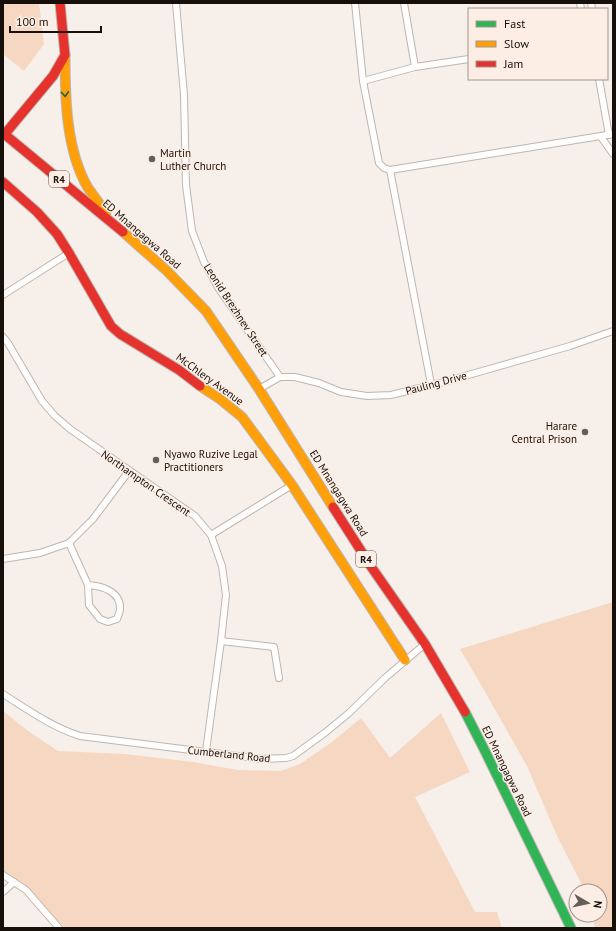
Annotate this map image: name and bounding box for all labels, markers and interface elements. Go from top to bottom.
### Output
scale bar [10,8,101,34]
legend [468,8,608,80]
text: 100 m [16,14,49,29]
text: Fast [504,16,525,31]
text: Slow [504,36,529,51]
text: Jam [503,56,523,71]
one-way arrow [61,91,70,97]
place label: Martin Luther Church [160,146,226,173]
marker: Martin Luther Church [147,154,157,164]
road number: R4 [49,171,69,187]
street label: ED Mnangagwa Road [100,196,184,272]
street label: Leonid Brezhnev Street [201,261,271,359]
street label: McChlery Avenue [173,350,247,408]
street label: Pauling Drive [404,368,469,398]
place label: Harare Central Prison [511,419,577,446]
marker: Harare Central Prison [580,427,590,437]
street label: Northampton Crescent [99,447,194,519]
place label: Nyawo Ruzive Legal Practitioners [164,447,259,474]
street label: ED Mnangagwa Road [307,447,371,539]
marker: Nyawo Ruzive Legal Practitioners [151,455,161,465]
road number: R4 [356,551,376,567]
street label: ED Mnangagwa Road [479,723,535,819]
street label: Cumberland Road [187,743,271,765]
north arrow [568,883,608,923]
text: N [590,900,605,909]

